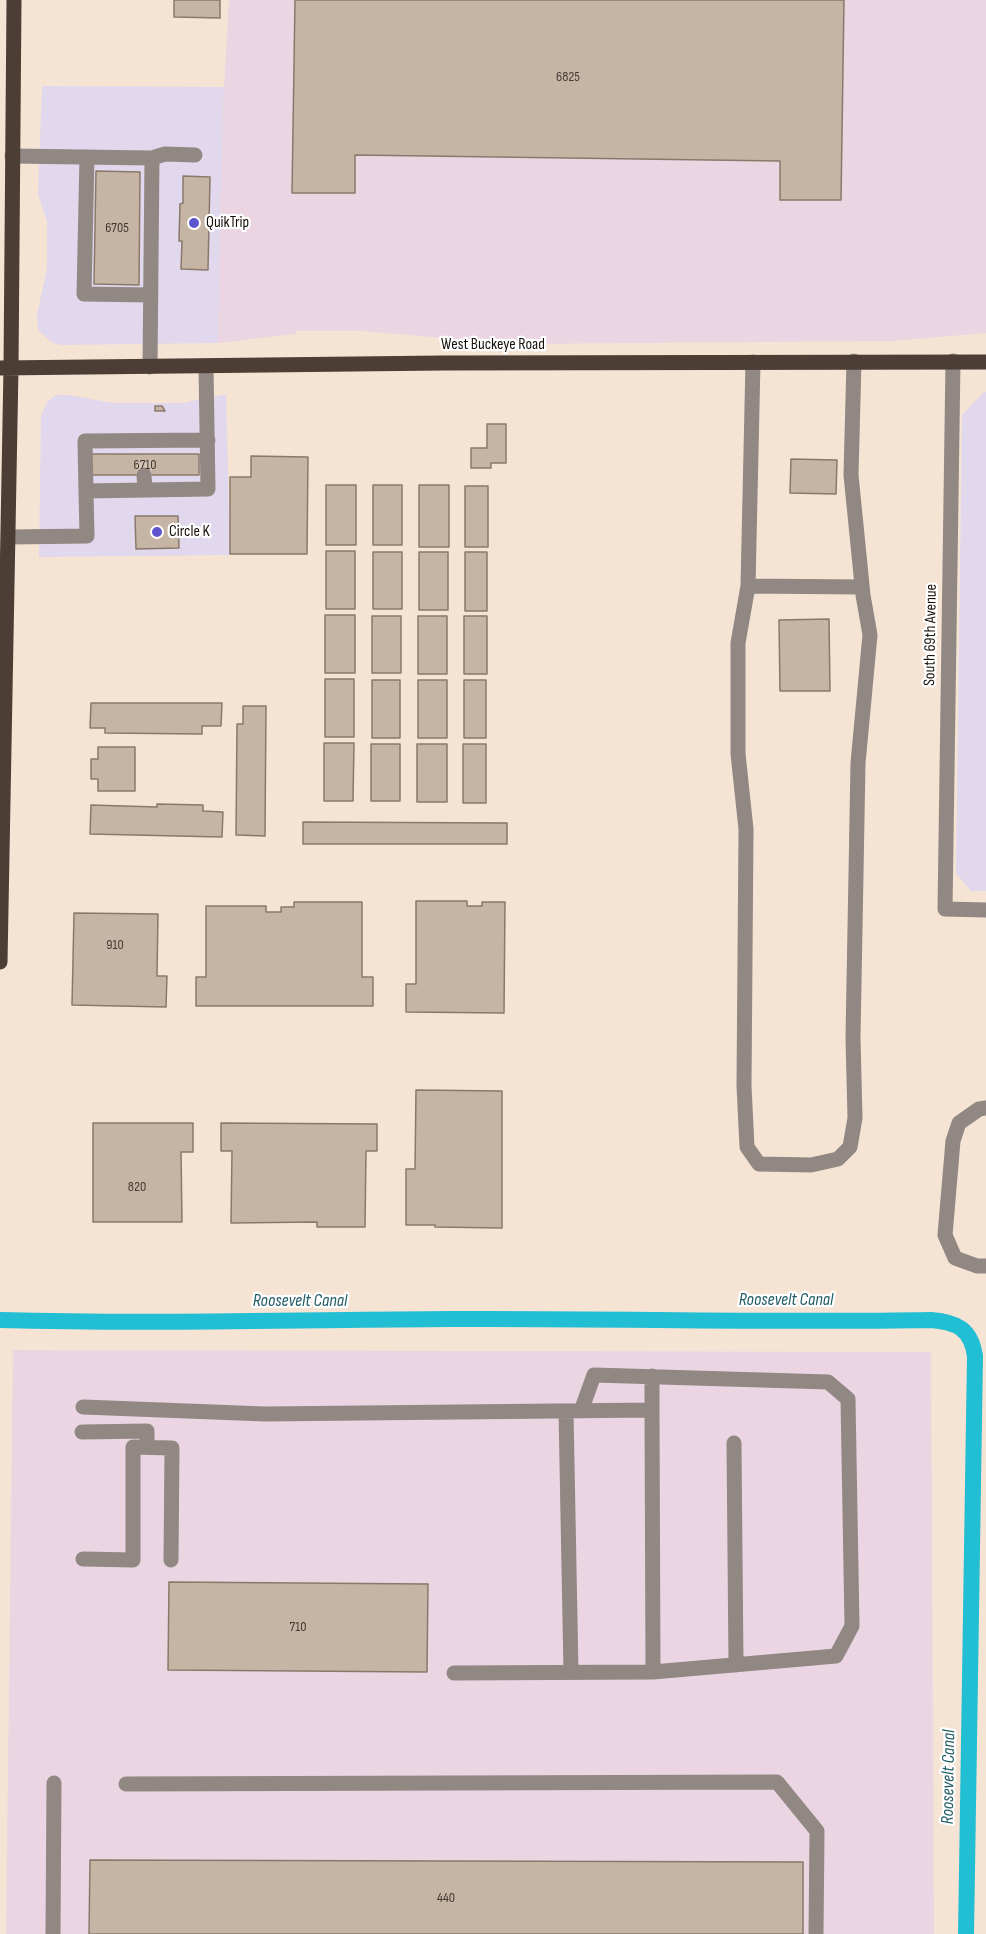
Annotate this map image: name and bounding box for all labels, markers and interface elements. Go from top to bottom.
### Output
house number: 6825 [556,69,580,85]
place label: QuikTrip [206,213,249,233]
marker: QuikTrip [187,216,201,230]
house number: 6705 [105,220,129,236]
street label: West Buckeye Road [441,335,545,355]
house number: 6710 [134,457,156,473]
place label: Circle K [169,522,210,542]
marker: Circle K [150,525,164,539]
street label: South 69th Avenue [921,584,941,686]
house number: 910 [106,937,124,953]
house number: 820 [128,1179,146,1195]
water label: Roosevelt Canal [739,1289,833,1311]
water label: Roosevelt Canal [253,1290,347,1312]
house number: 710 [290,1619,306,1635]
water label: Roosevelt Canal [937,1729,961,1825]
house number: 440 [437,1890,455,1906]

